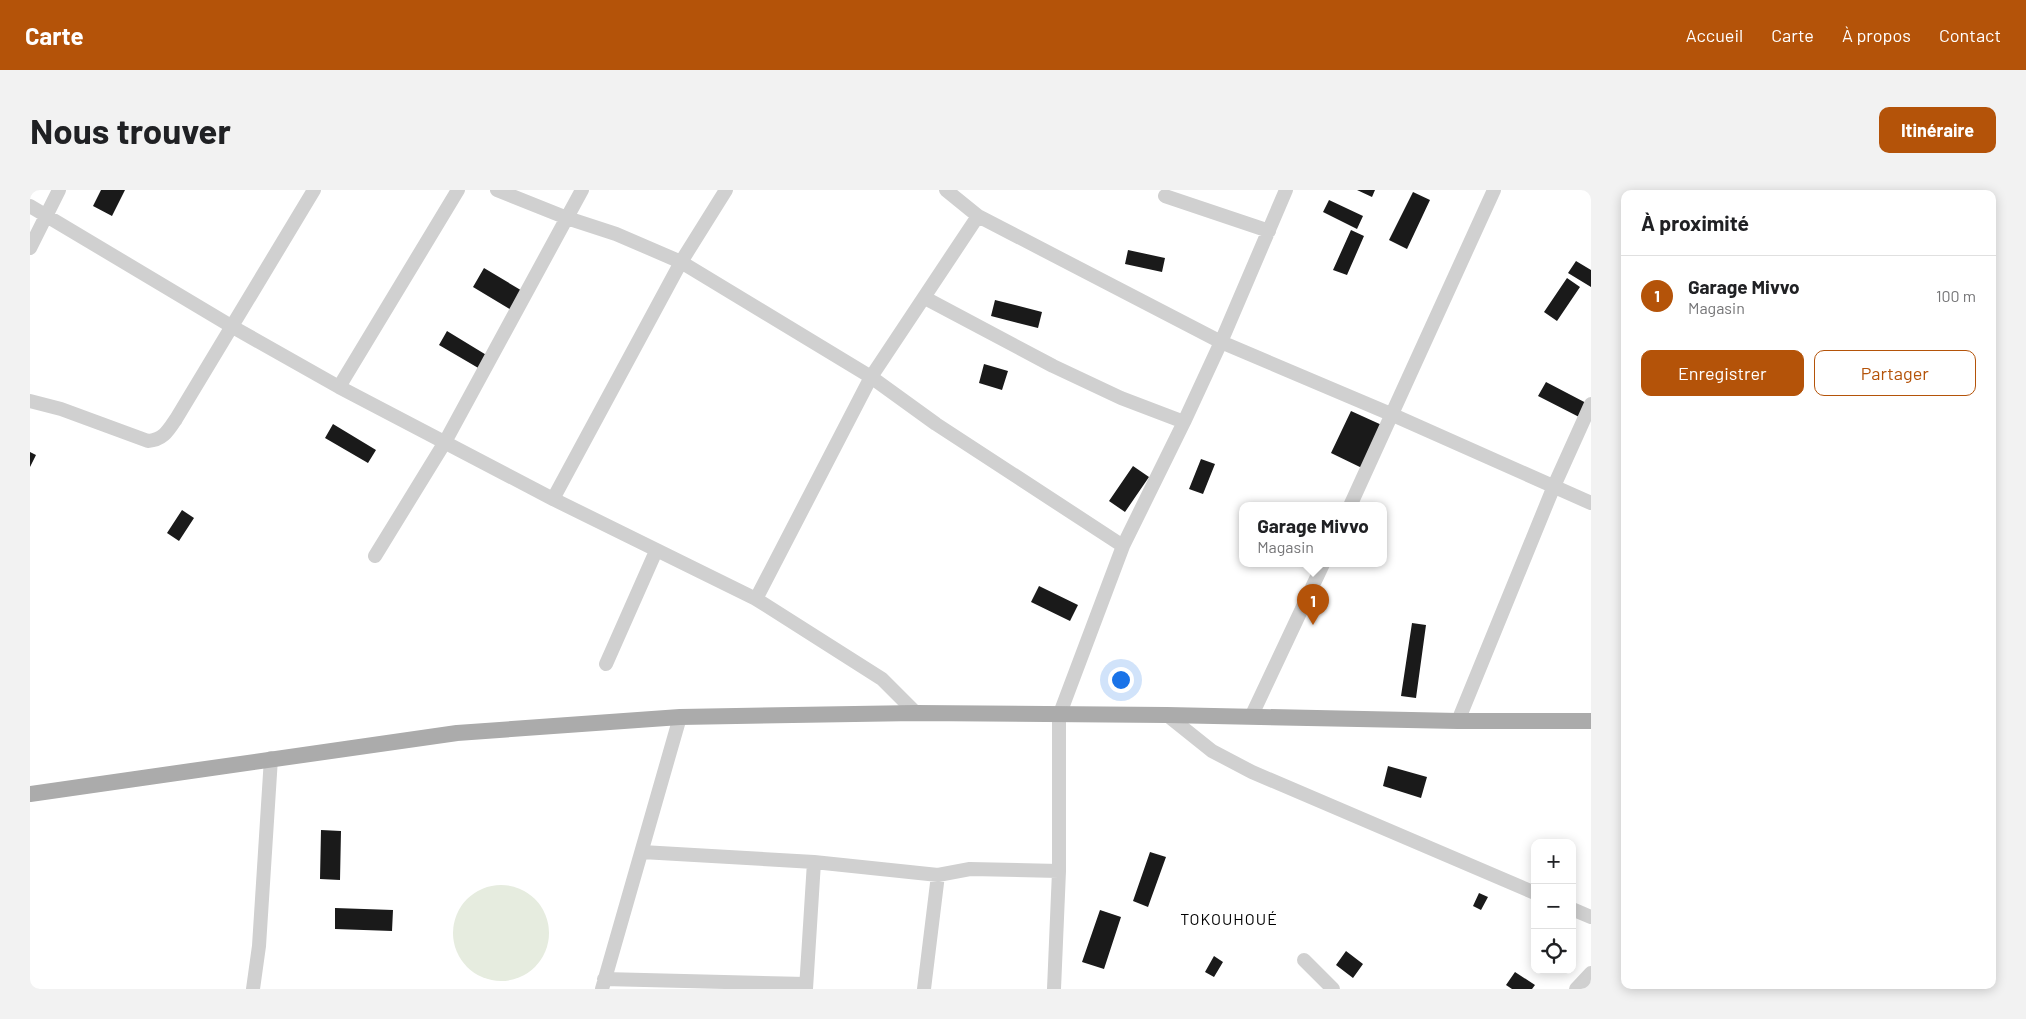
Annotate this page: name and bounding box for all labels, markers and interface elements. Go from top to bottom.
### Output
text: Carte [25,21,84,50]
text: Accueil [1686,24,1743,46]
text: Carte [1771,24,1814,46]
text: À propos [1842,24,1911,46]
text: Contact [1939,24,2001,46]
button: Itinéraire [1879,107,1996,153]
text: Nous trouver [30,109,231,151]
text: À proximité [1641,210,1749,235]
text: Garage Mivvo [1688,275,1800,298]
text: 1 [1654,286,1660,305]
text: 100 m [1936,286,1976,305]
text: Magasin [1688,298,1745,317]
button: Enregistrer [1641,350,1804,396]
button: Partager [1814,350,1976,396]
popup [1239,502,1387,567]
text: Garage Mivvo [1257,514,1369,537]
text: Magasin [1257,537,1314,556]
pin: 1 [1297,584,1329,625]
your location [1108,667,1134,693]
map controls [1531,839,1576,974]
button: + [1531,839,1576,884]
button: − [1531,884,1576,929]
district label: TOKOUHOUÉ [1180,909,1278,928]
button: locate [1531,929,1576,974]

